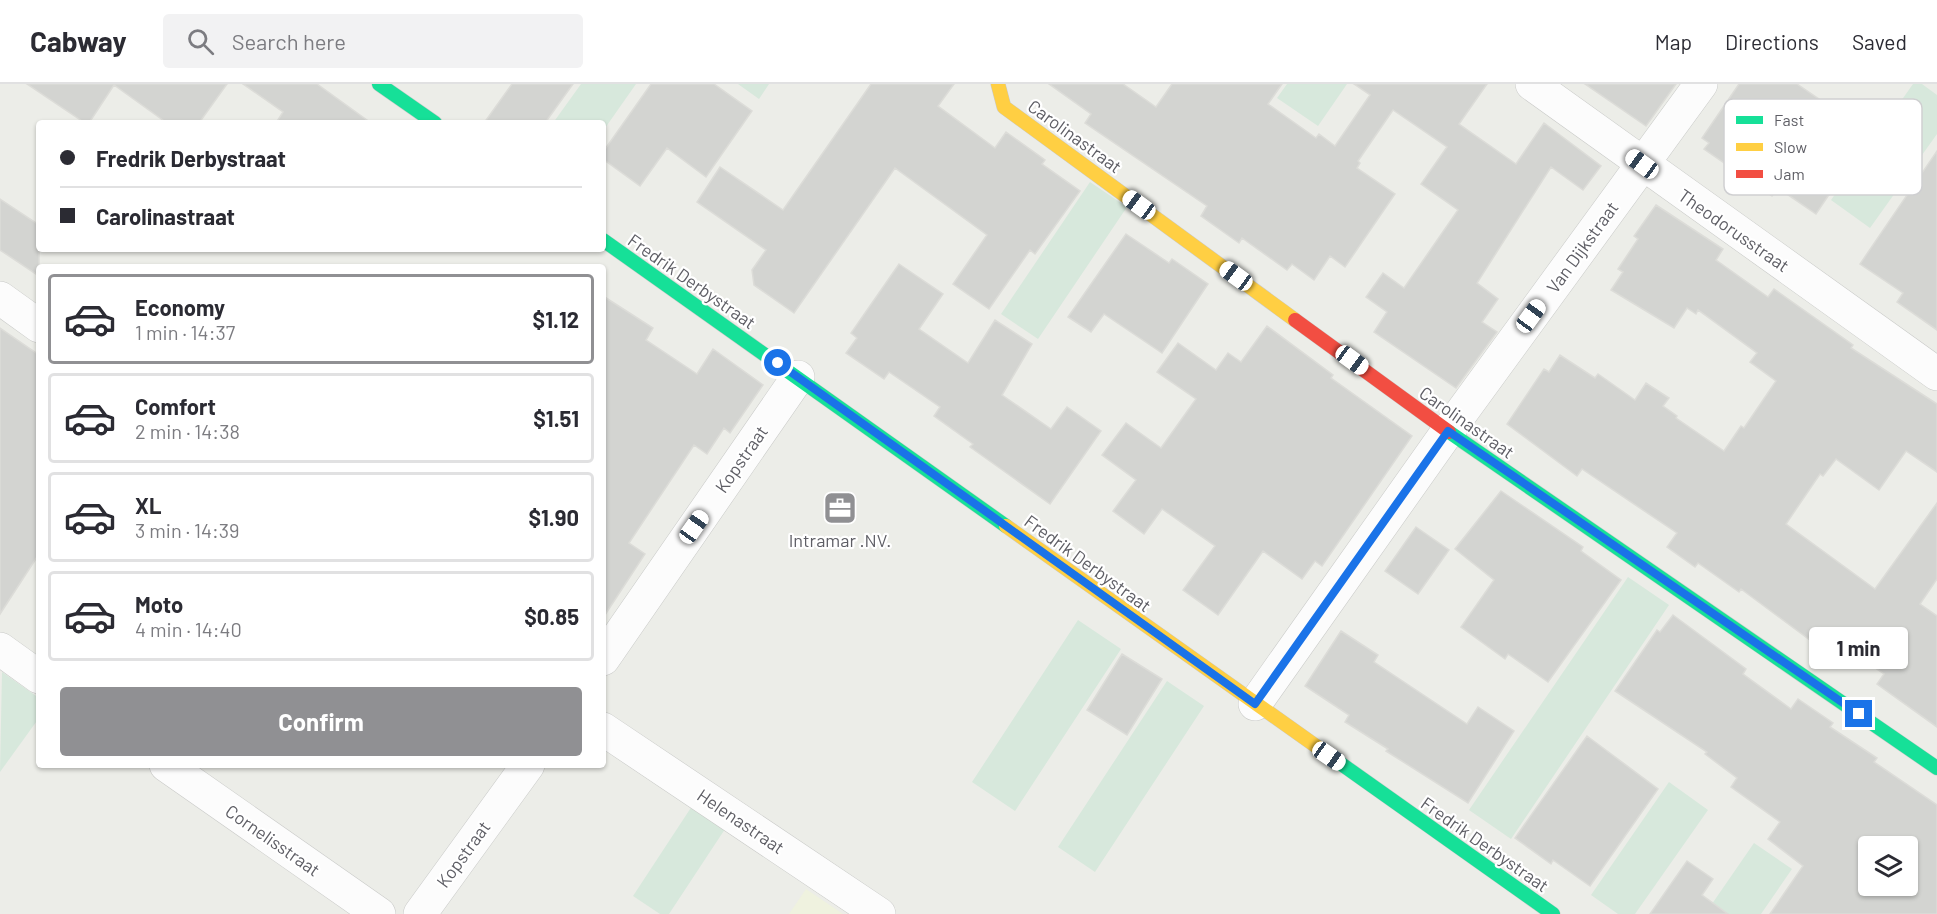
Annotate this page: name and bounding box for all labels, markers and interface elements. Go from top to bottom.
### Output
search box [163,14,583,68]
text: Cabway [30,24,127,58]
icon: search [184,25,217,58]
text: Search here [232,28,346,54]
text: Map [1655,29,1692,54]
text: Directions [1725,29,1819,54]
text: Saved [1852,29,1907,54]
street label: Carolinastraat [1024,95,1126,177]
legend [1724,99,1922,195]
text: Fast [1774,110,1804,129]
text: Slow [1774,137,1807,156]
text: Fredrik Derbystraat [96,145,286,171]
car [1622,146,1662,182]
text: Jam [1774,164,1805,183]
street label: Theodorusstraat [1674,184,1794,276]
car [1119,187,1159,223]
street label: Van Dijkstraat [1541,197,1623,297]
text: Carolinastraat [96,203,235,229]
street label: Fredrik Derbystraat [624,229,760,333]
car [1216,258,1256,294]
icon: car [63,292,117,346]
text: Economy [135,294,225,320]
car [1513,296,1549,336]
text: $1.12 [533,306,579,332]
text: 1 min · 14:37 [135,320,235,344]
car [1332,342,1372,378]
route start [764,349,791,376]
street label: Carolinastraat [1415,381,1519,463]
icon: car [63,391,117,445]
text: Comfort [135,393,216,419]
text: $1.51 [533,405,579,431]
text: 2 min · 14:38 [135,419,240,443]
street label: Kopstraat [710,421,772,497]
icon: car [63,490,117,544]
office icon: Intramar .NV. [822,490,858,526]
text: XL [135,492,161,518]
text: $1.90 [528,504,579,530]
car [676,507,712,547]
street label: Fredrik Derbystraat [1020,510,1156,616]
text: 3 min · 14:39 [135,518,239,542]
place label: Intramar .NV. [789,529,891,551]
icon: car [63,589,117,643]
text: Moto [135,591,183,617]
text: $0.85 [524,603,579,629]
text: 4 min · 14:40 [135,617,242,641]
callout: 1 min [1810,627,1908,669]
text: 1 min [1837,636,1880,660]
button: Confirm [60,687,582,756]
route end [1845,700,1872,727]
car [1309,738,1349,774]
street label: Helenastraat [693,784,789,858]
street label: Fredrik Derbystraat [1417,792,1553,896]
street label: Cornelisstraat [222,799,324,881]
street label: Kopstraat [431,816,495,892]
map controls [1858,836,1918,896]
button: layers [1858,836,1918,896]

